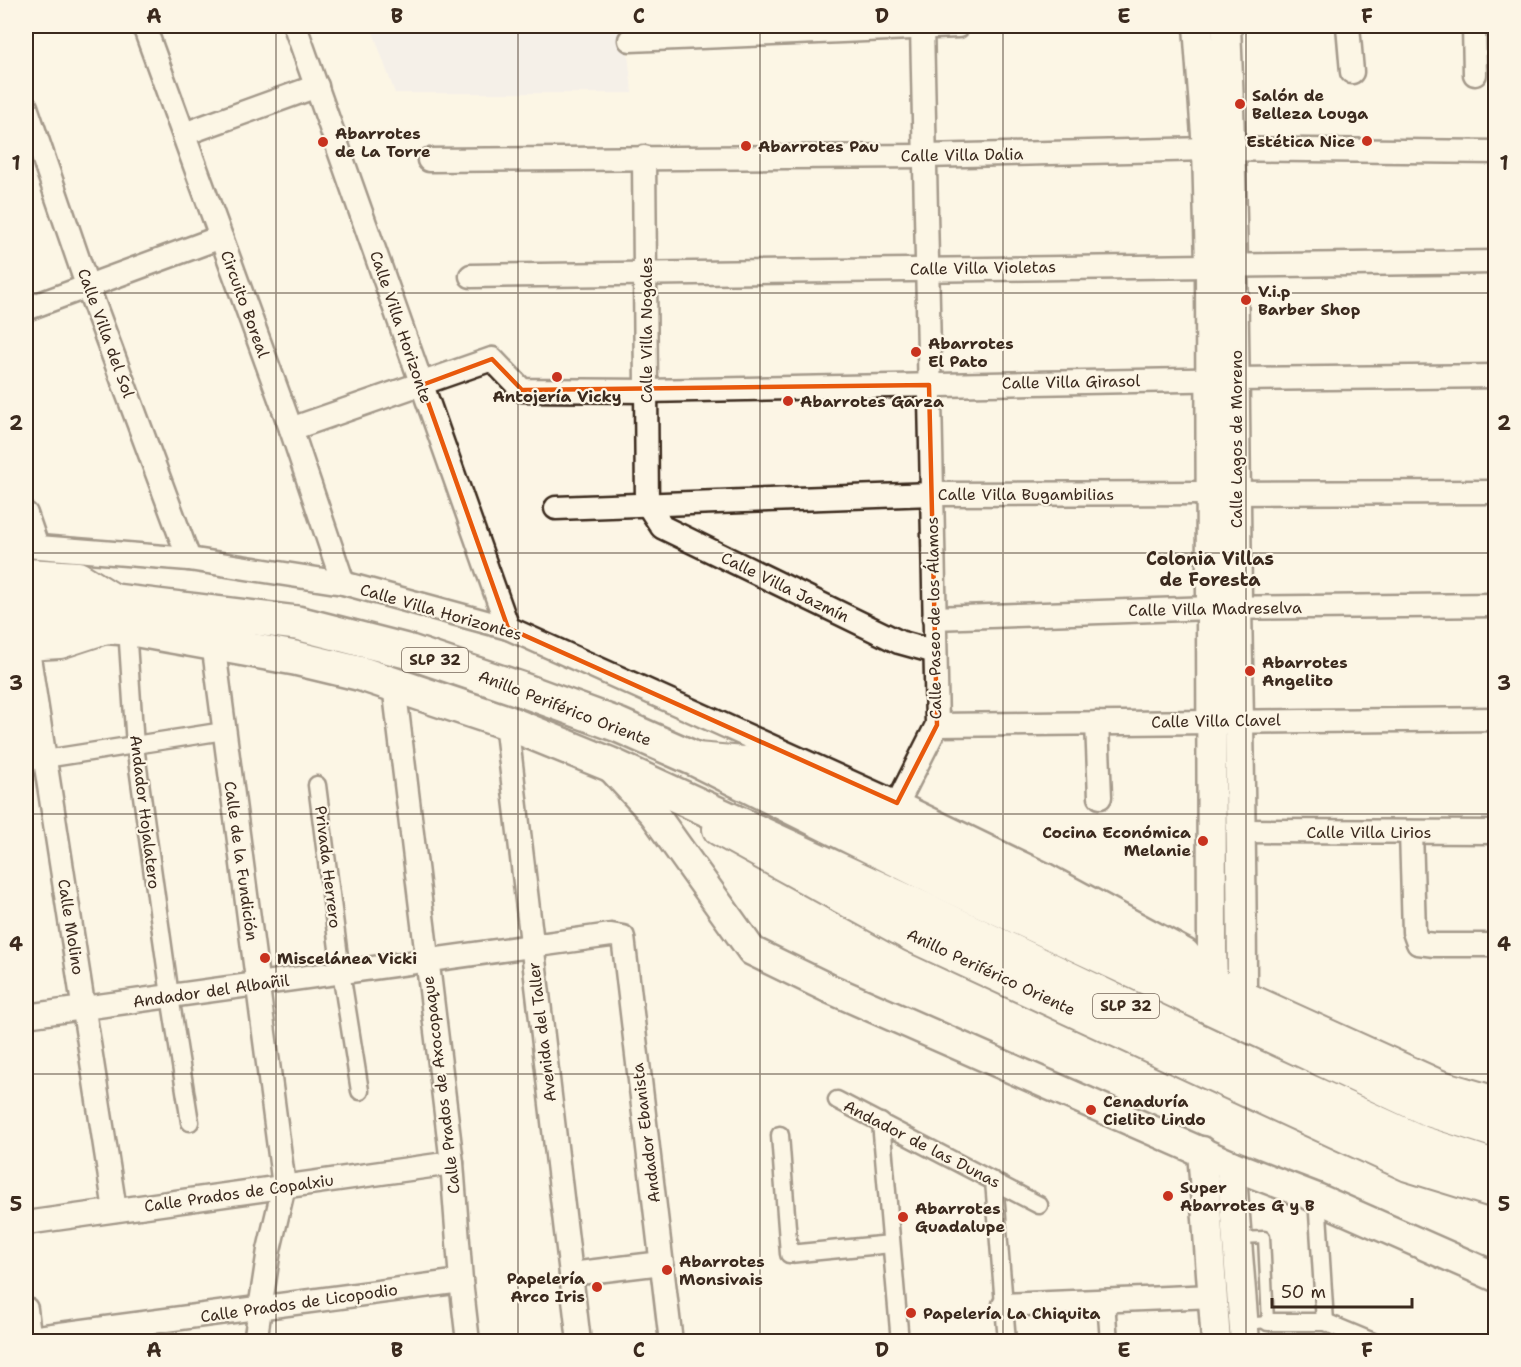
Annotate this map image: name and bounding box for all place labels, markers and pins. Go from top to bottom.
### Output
place label: Salón de Belleza Louga [1252,85,1368,124]
marker: Salón de Belleza Louga [1233,97,1247,111]
place label: Abarrotes de La Torre [335,123,431,162]
place label: Estética Nice [1246,131,1355,152]
marker: Estética Nice [1360,134,1374,148]
marker: Abarrotes de La Torre [316,135,330,149]
place label: Abarrotes Pau [758,136,879,157]
marker: Abarrotes Pau [739,139,753,153]
place label: V.i.p Barber Shop [1258,281,1361,320]
marker: V.i.p Barber Shop [1239,293,1253,307]
place label: Abarrotes El Pato [928,333,1014,372]
marker: Abarrotes El Pato [909,345,923,359]
marker: Antojería Vicky [550,370,564,384]
place label: Antojería Vicky [493,386,621,407]
place label: Abarrotes Garza [800,391,944,412]
marker: Abarrotes Garza [781,394,795,408]
place label: Abarrotes Angelito [1262,652,1348,691]
marker: Abarrotes Angelito [1243,664,1257,678]
place label: Cocina Económica Melanie [1042,822,1191,861]
marker: Cocina Económica Melanie [1196,834,1210,848]
place label: Miscelánea Vicki [277,948,417,969]
marker: Miscelánea Vicki [258,951,272,965]
place label: Cenaduría Cielito Lindo [1103,1091,1206,1130]
marker: Cenaduría Cielito Lindo [1084,1103,1098,1117]
place label: Super Abarrotes G y B [1180,1177,1315,1216]
marker: Super Abarrotes G y B [1161,1189,1175,1203]
place label: Abarrotes Guadalupe [915,1198,1006,1237]
marker: Abarrotes Guadalupe [896,1210,910,1224]
place label: Abarrotes Monsivais [679,1251,765,1290]
marker: Abarrotes Monsivais [660,1263,674,1277]
place label: Papelería Arco Iris [507,1268,585,1307]
marker: Papelería Arco Iris [590,1280,604,1294]
place label: Papelería La Chiquita [923,1303,1101,1324]
marker: Papelería La Chiquita [904,1306,918,1320]

